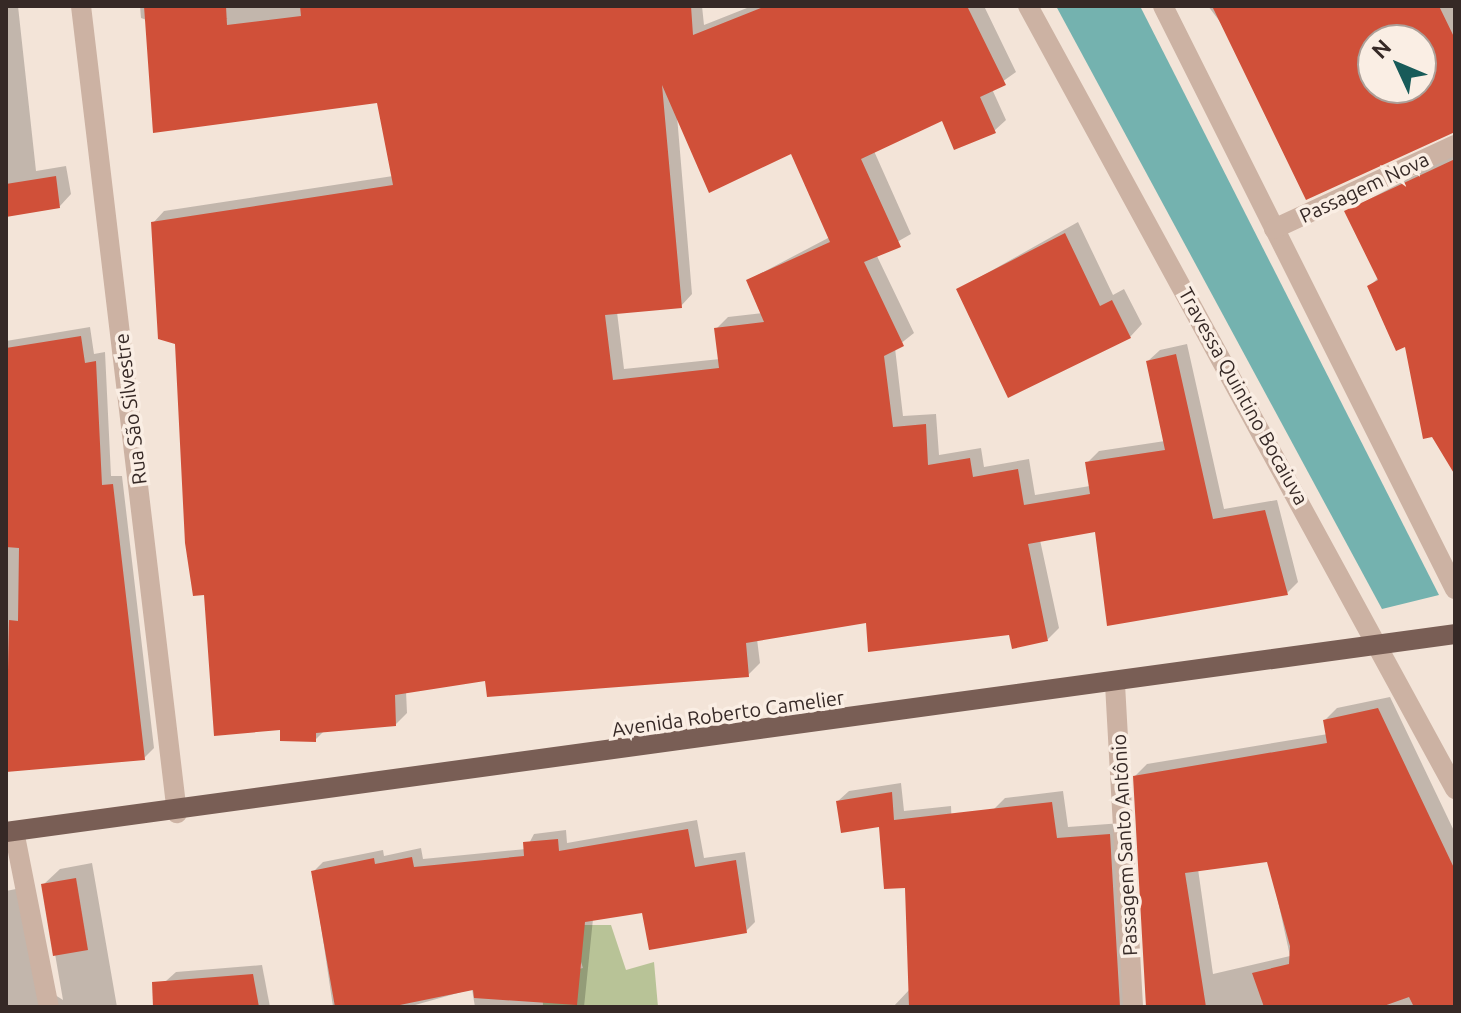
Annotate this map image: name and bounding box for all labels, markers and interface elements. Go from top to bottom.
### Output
north arrow [1357,24,1437,104]
text: N [1366,34,1396,63]
street label: Passagem Nova [1295,147,1433,227]
street label: Travessa Quintino Bocaiuva [1174,283,1314,509]
street label: Rua São Silvestre [109,332,151,486]
street label: Avenida Roberto Camelier [610,685,846,741]
street label: Passagem Santo Antônio [1106,733,1142,957]

